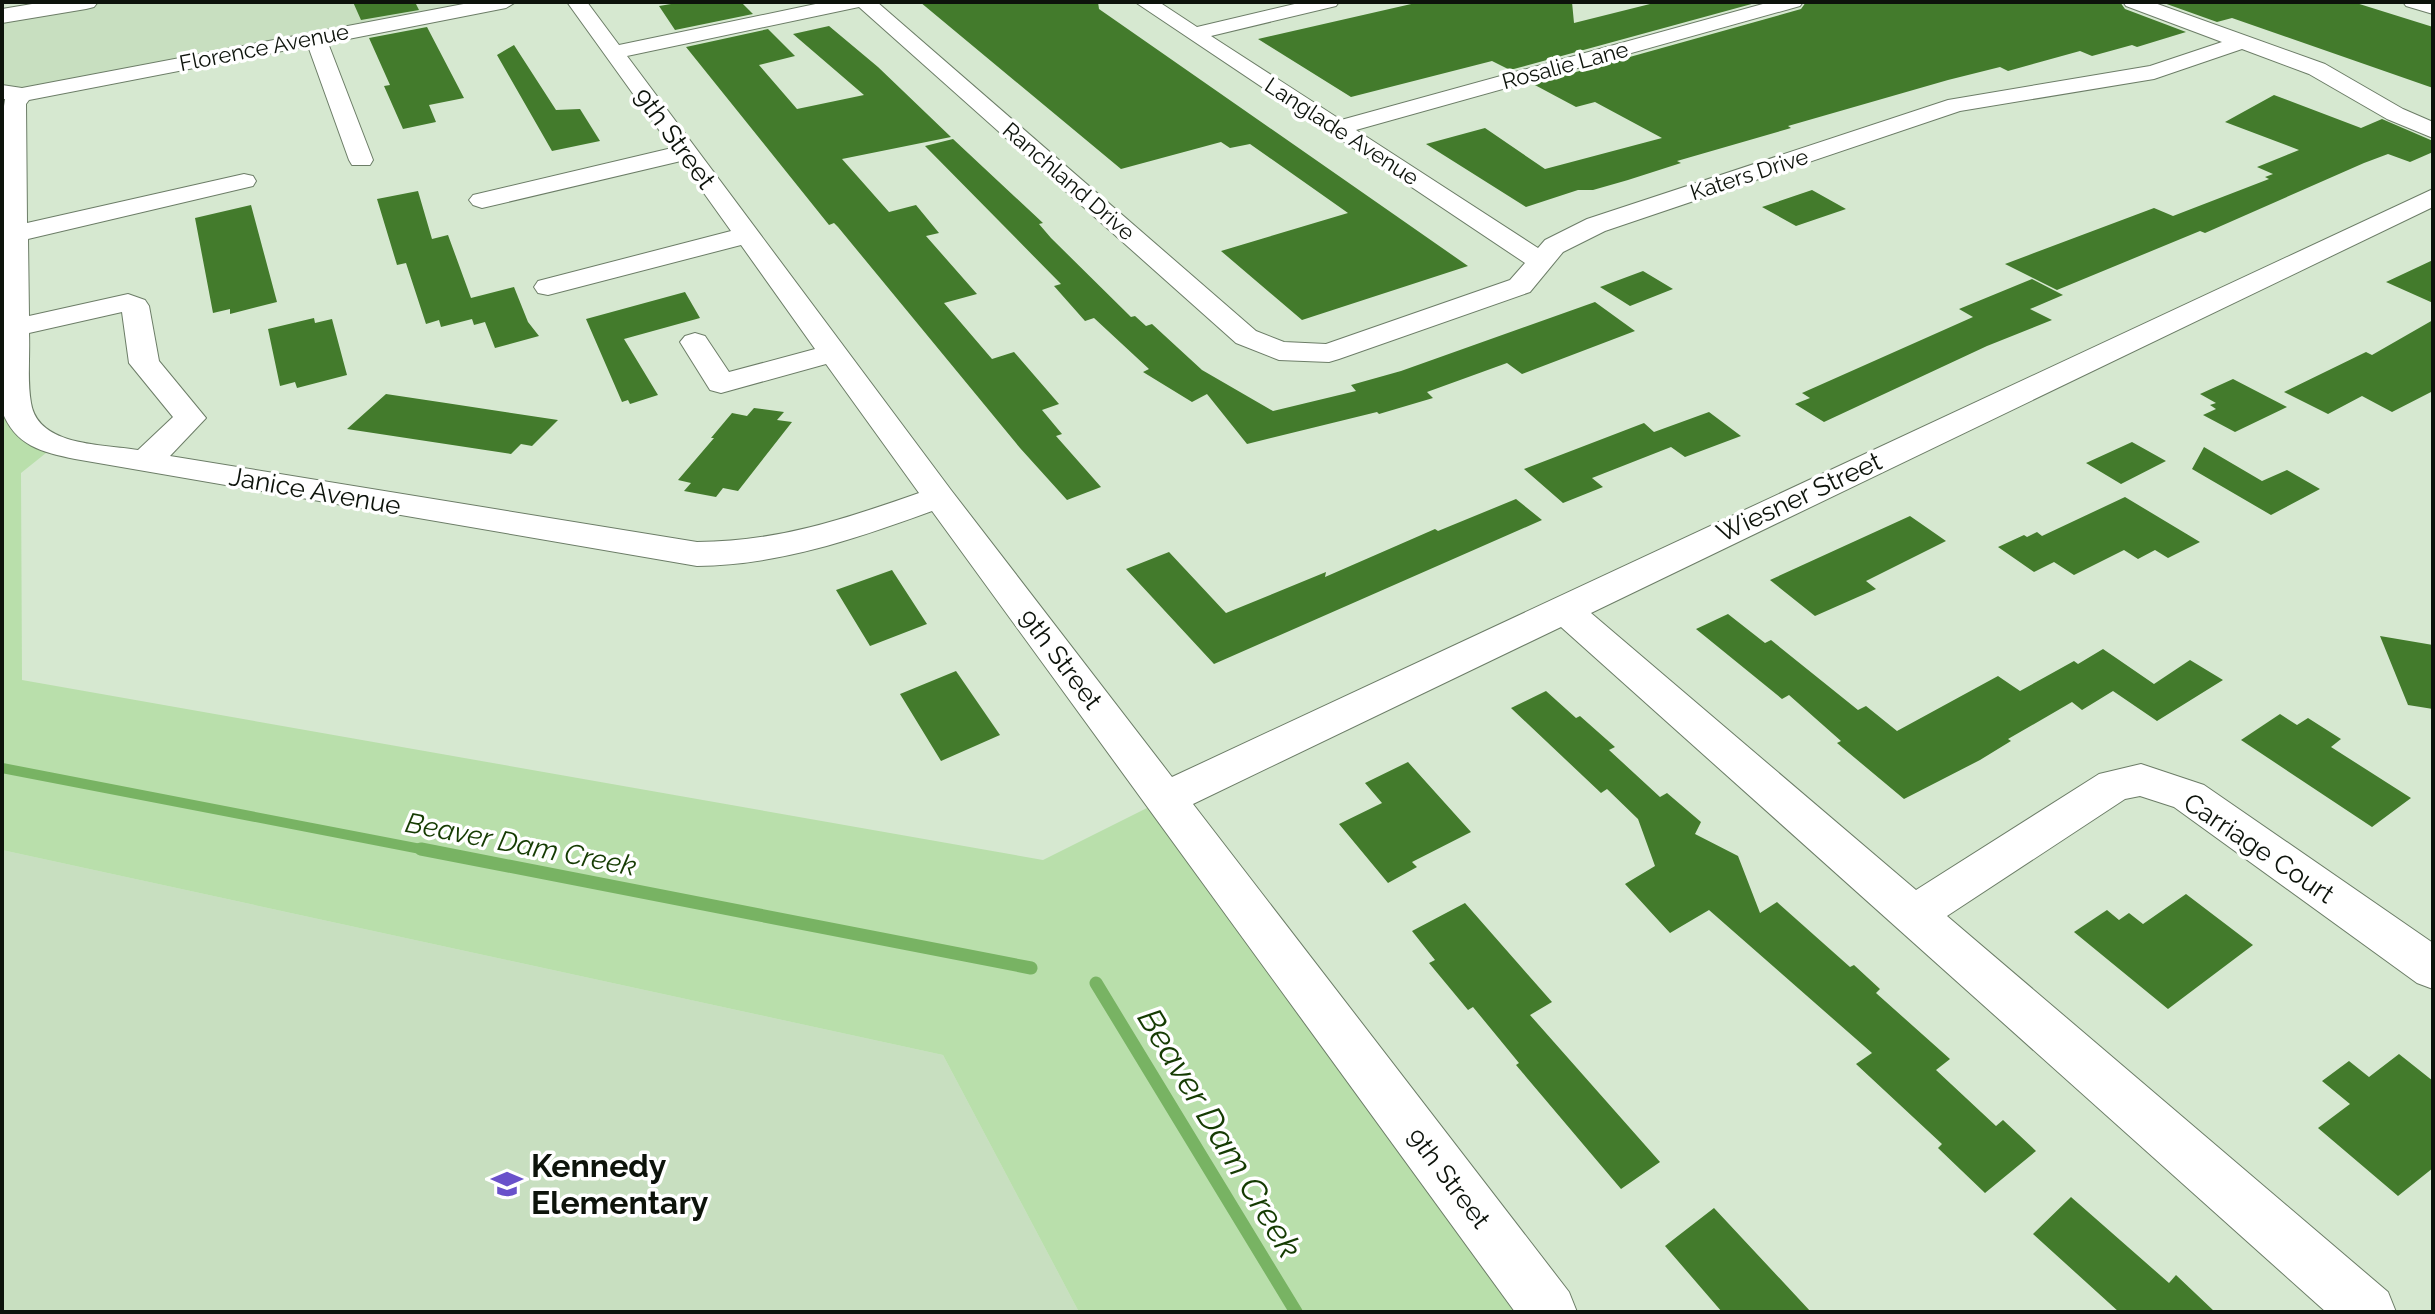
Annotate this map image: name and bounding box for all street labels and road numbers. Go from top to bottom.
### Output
street label: Florence Avenue [177,18,351,76]
street label: Rosalie Lane [1499,36,1631,94]
street label: Langlade Avenue [1260,72,1424,190]
street label: 9th Street [628,82,722,195]
street label: Ranchland Drive [998,117,1140,245]
street label: Katers Drive [1687,143,1811,205]
street label: Wiesner Street [1712,446,1886,548]
street label: Janice Avenue [227,461,403,521]
street label: 9th Street [1014,603,1109,715]
street label: Carriage Court [2178,787,2340,909]
street label: 9th Street [1402,1122,1497,1234]

